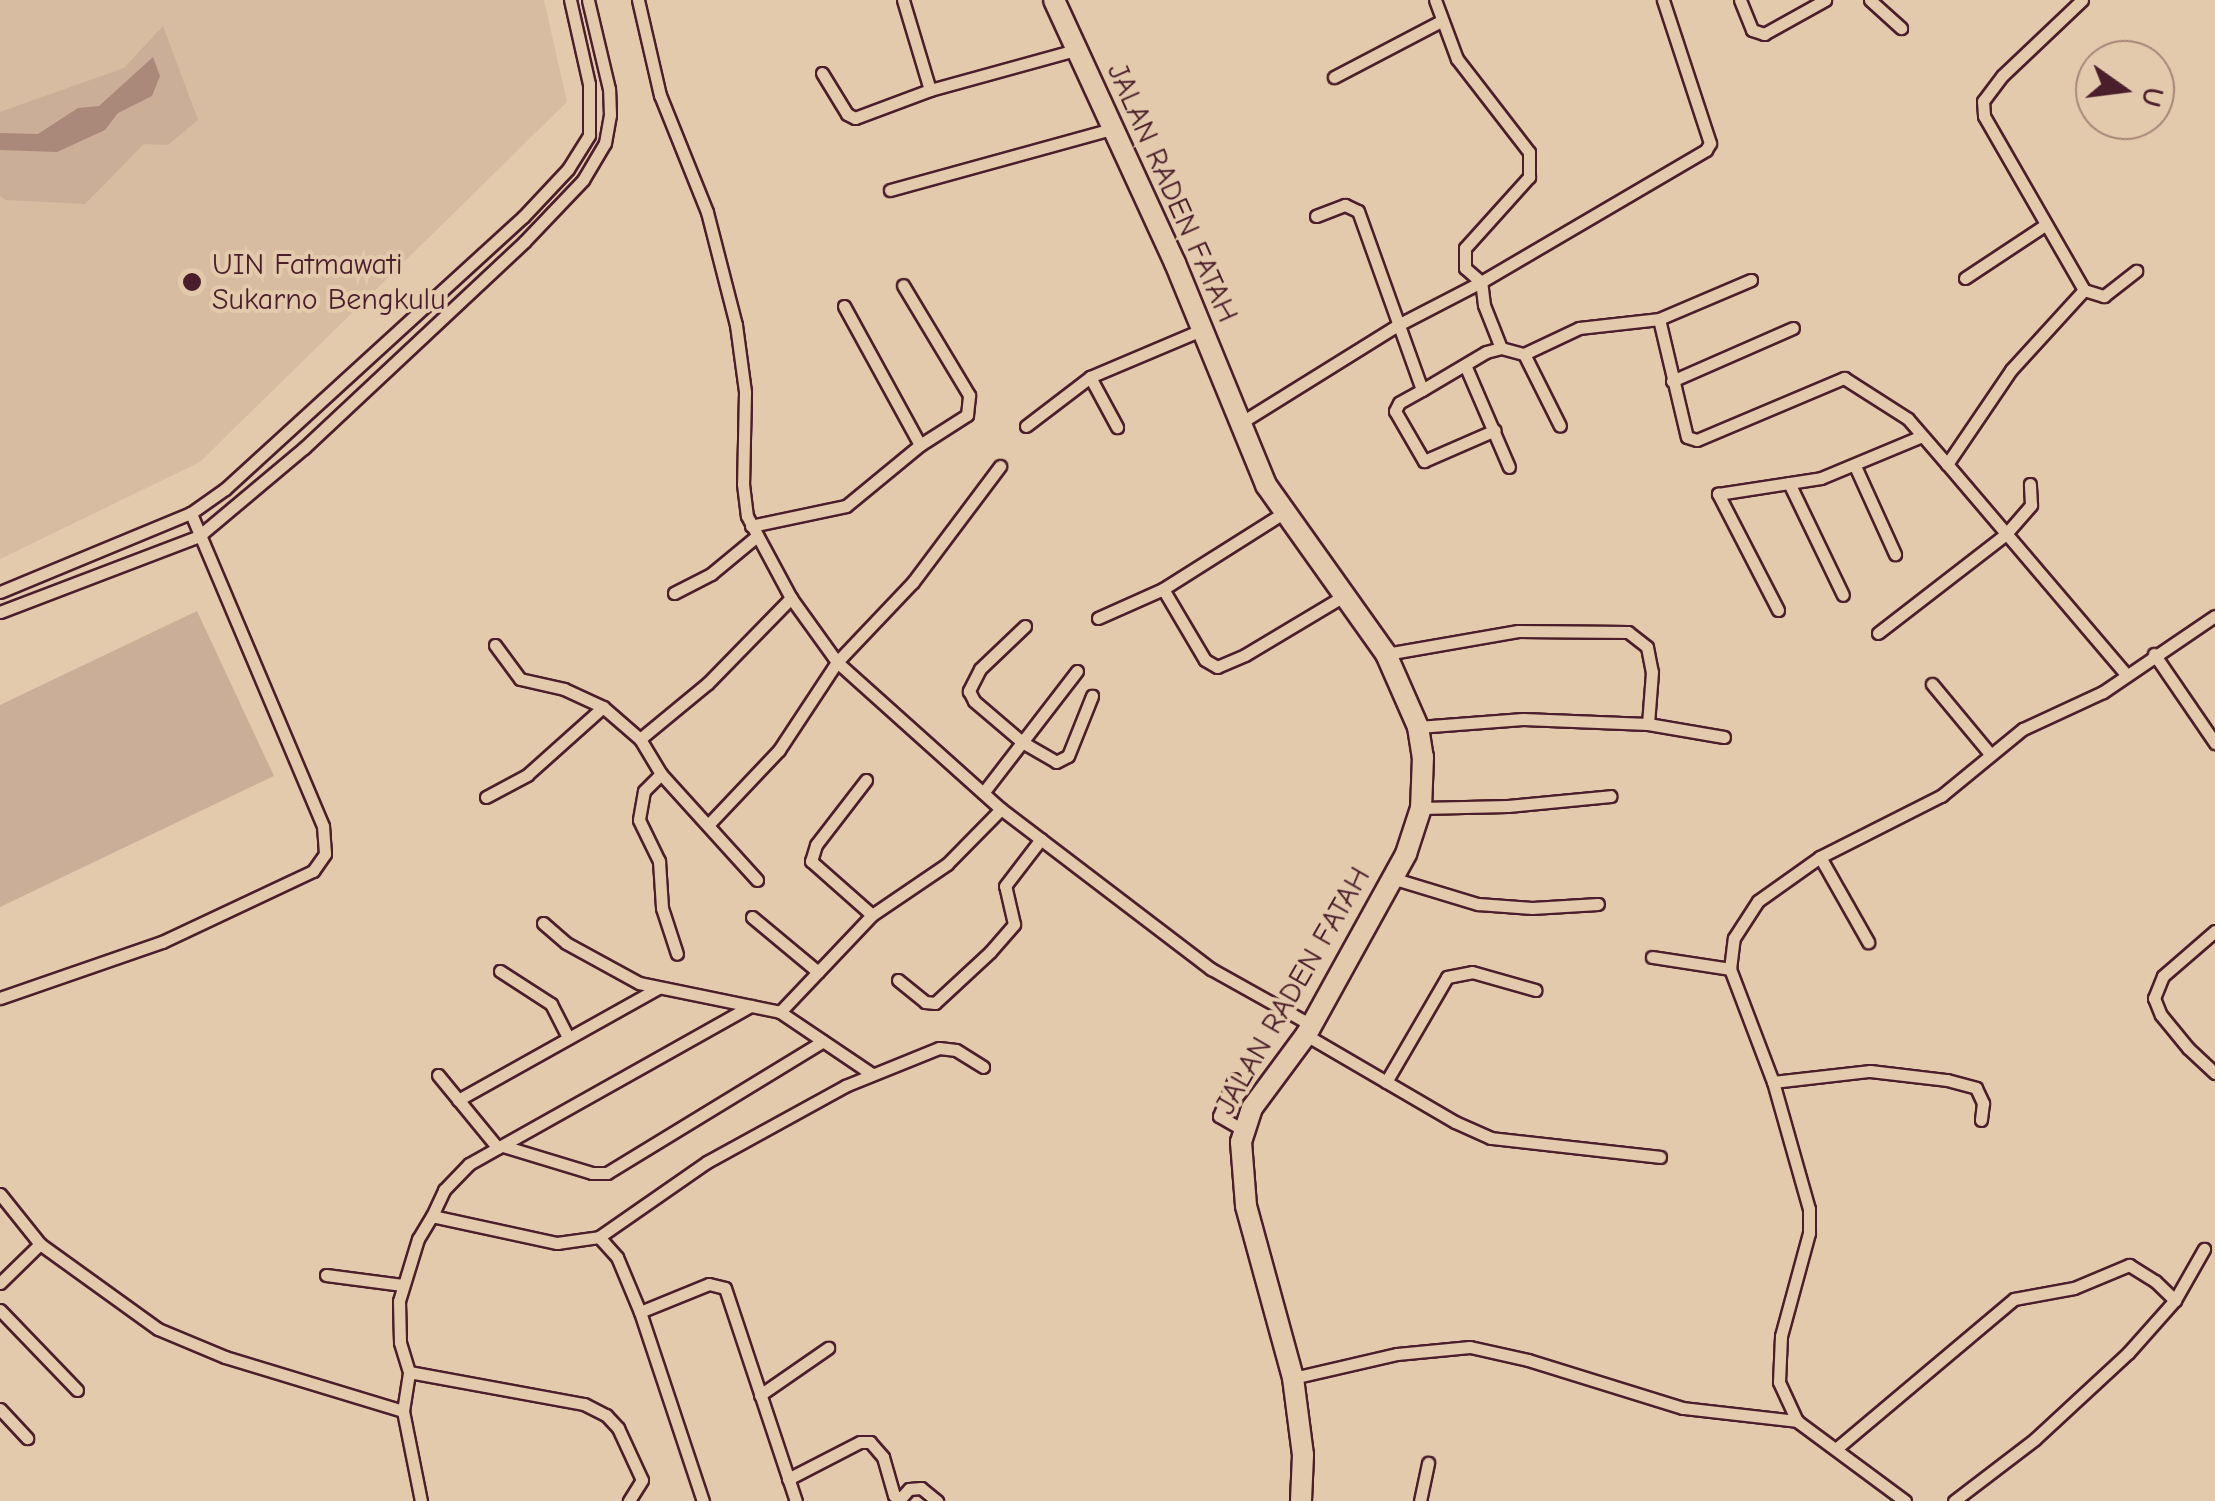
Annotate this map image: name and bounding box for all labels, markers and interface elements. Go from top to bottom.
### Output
north arrow [2075,40,2175,140]
street label: JALAN RADEN FATAH [1099,58,1245,328]
text: U [2134,84,2170,110]
place label: UIN Fatmawati Sukarno Bengkulu [212,247,446,318]
marker: UIN Fatmawati Sukarno Bengkulu [181,271,203,293]
street label: JALAN RADEN FATAH [1207,861,1379,1121]

